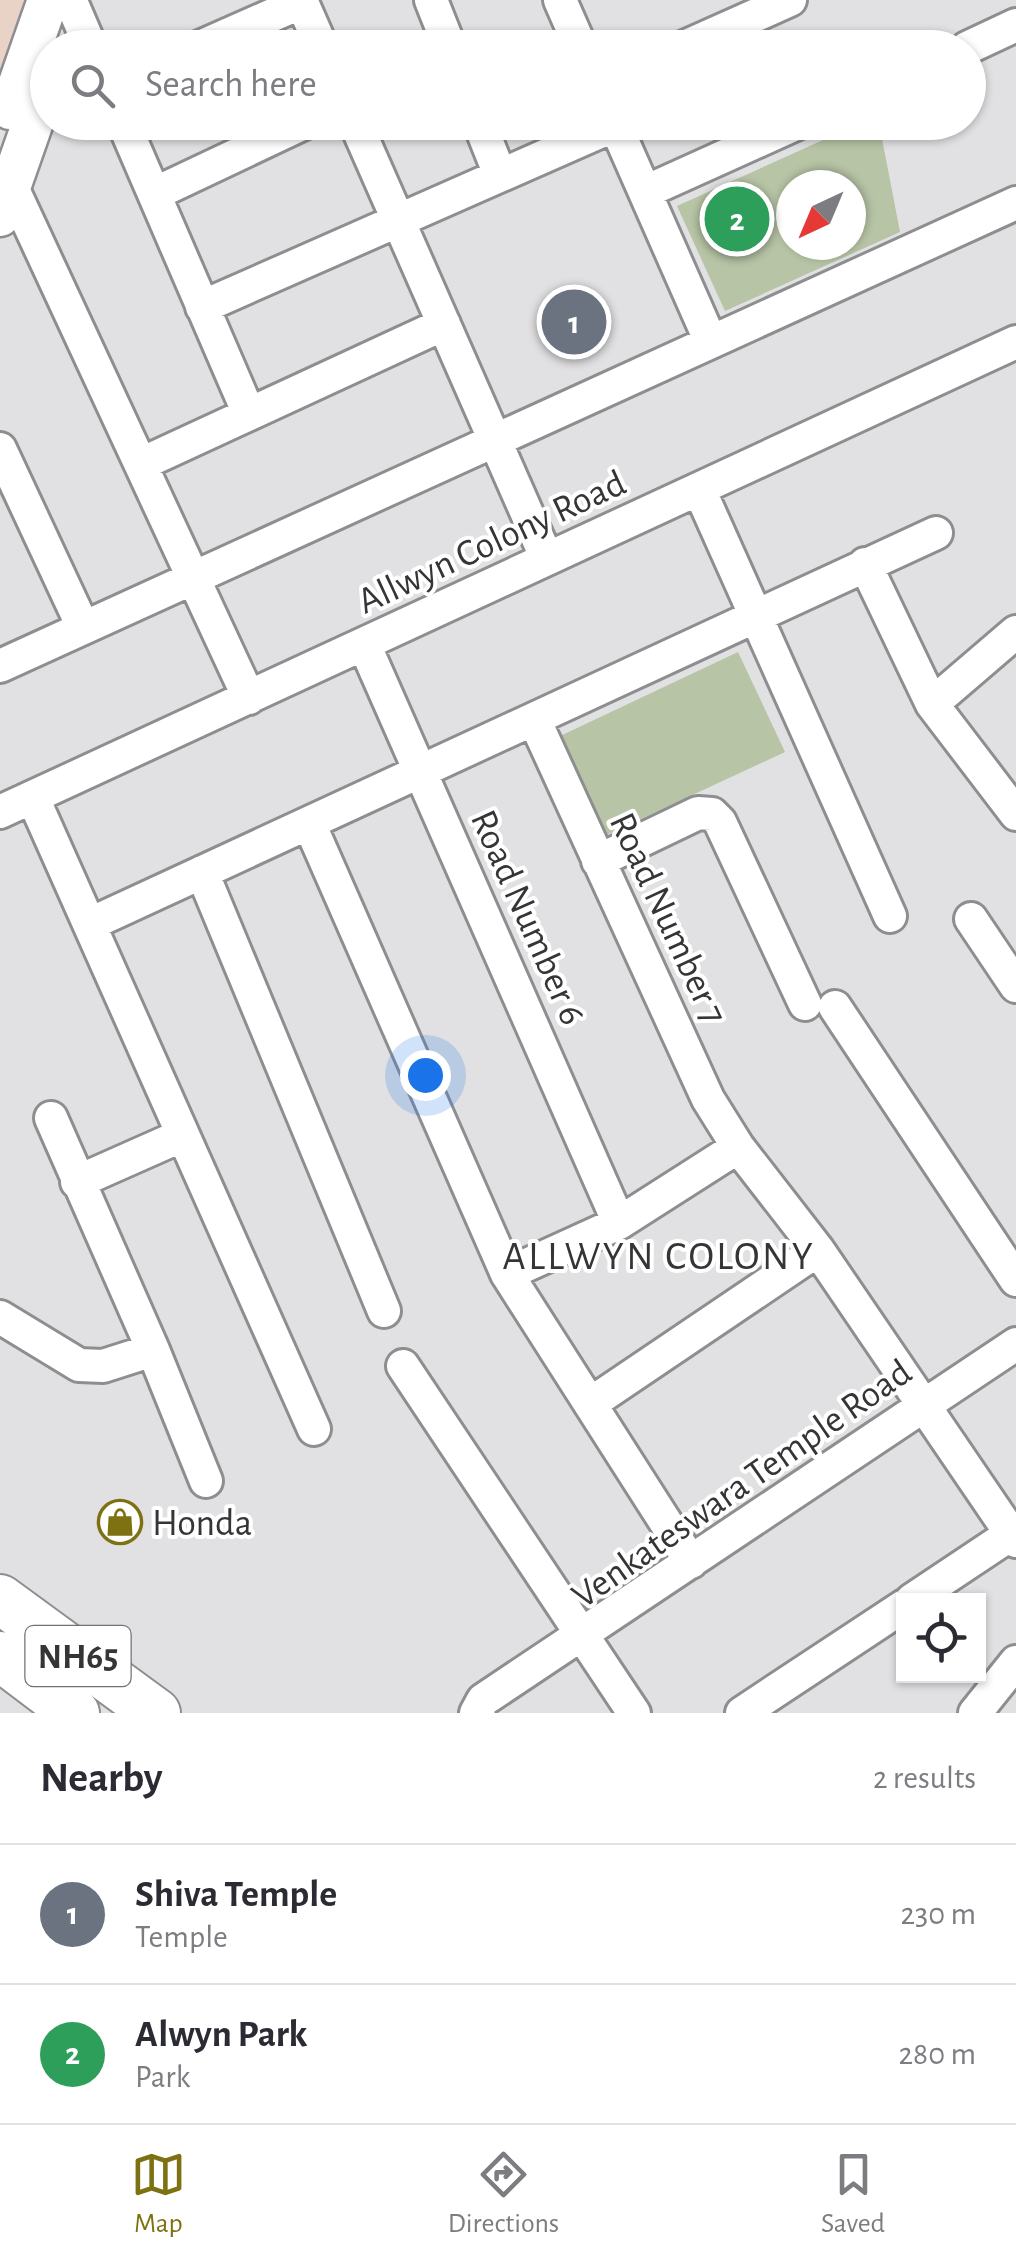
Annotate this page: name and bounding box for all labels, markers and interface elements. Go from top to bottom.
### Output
search box [30,30,986,140]
icon: search [65,58,120,113]
text: Search here [145,66,317,104]
north arrow [776,170,866,260]
pin: 2 [704,182,770,256]
pin: 1 [542,284,606,360]
street label: Allwyn Colony Road [352,464,632,621]
street label: Road Number 6 [463,805,591,1031]
street label: Road Number 7 [602,807,733,1030]
your location [400,1050,451,1101]
district label: ALLWYN COLONY [503,1237,815,1277]
street label: Venkateswara Temple Road [566,1353,919,1616]
shop icon: Honda [97,1499,143,1545]
place label: Honda [152,1505,252,1543]
map controls [896,1593,986,1683]
button: locate [896,1593,986,1683]
road number: NH65 [26,1626,130,1686]
text: Nearby [40,1757,163,1799]
text: 2 results [873,1762,976,1794]
text: Shiva Temple [135,1876,337,1914]
text: 1 [67,1898,78,1930]
text: 230 m [900,1898,976,1930]
text: Temple [135,1921,228,1953]
text: Alwyn Park [135,2016,307,2054]
text: 2 [65,2038,80,2070]
text: 280 m [898,2038,976,2070]
text: Park [135,2061,190,2093]
tab: Map [131,2147,186,2241]
tab: Directions [448,2147,559,2241]
tab: Saved [821,2147,885,2241]

